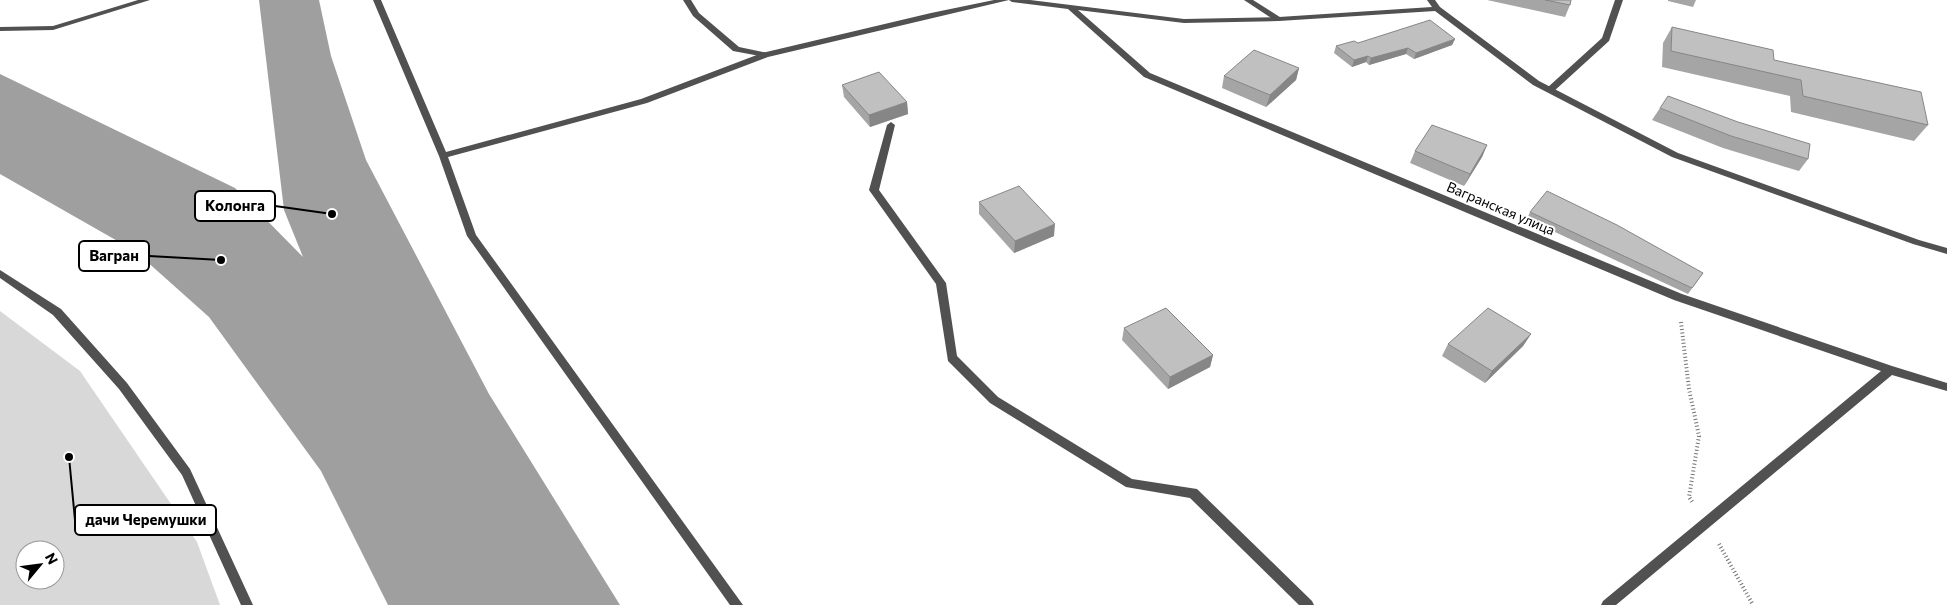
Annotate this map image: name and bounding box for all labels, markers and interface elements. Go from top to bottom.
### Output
street label: Вагранская улица [1444,178,1558,238]
callout: Колонга [195,191,275,221]
text: Колонга [205,196,265,214]
callout: Вагран [79,241,149,271]
text: Вагран [89,246,139,264]
callout: дачи Черемушки [75,505,216,535]
text: дачи Черемушки [85,510,207,528]
north arrow [15,540,65,590]
text: N [42,550,62,567]

